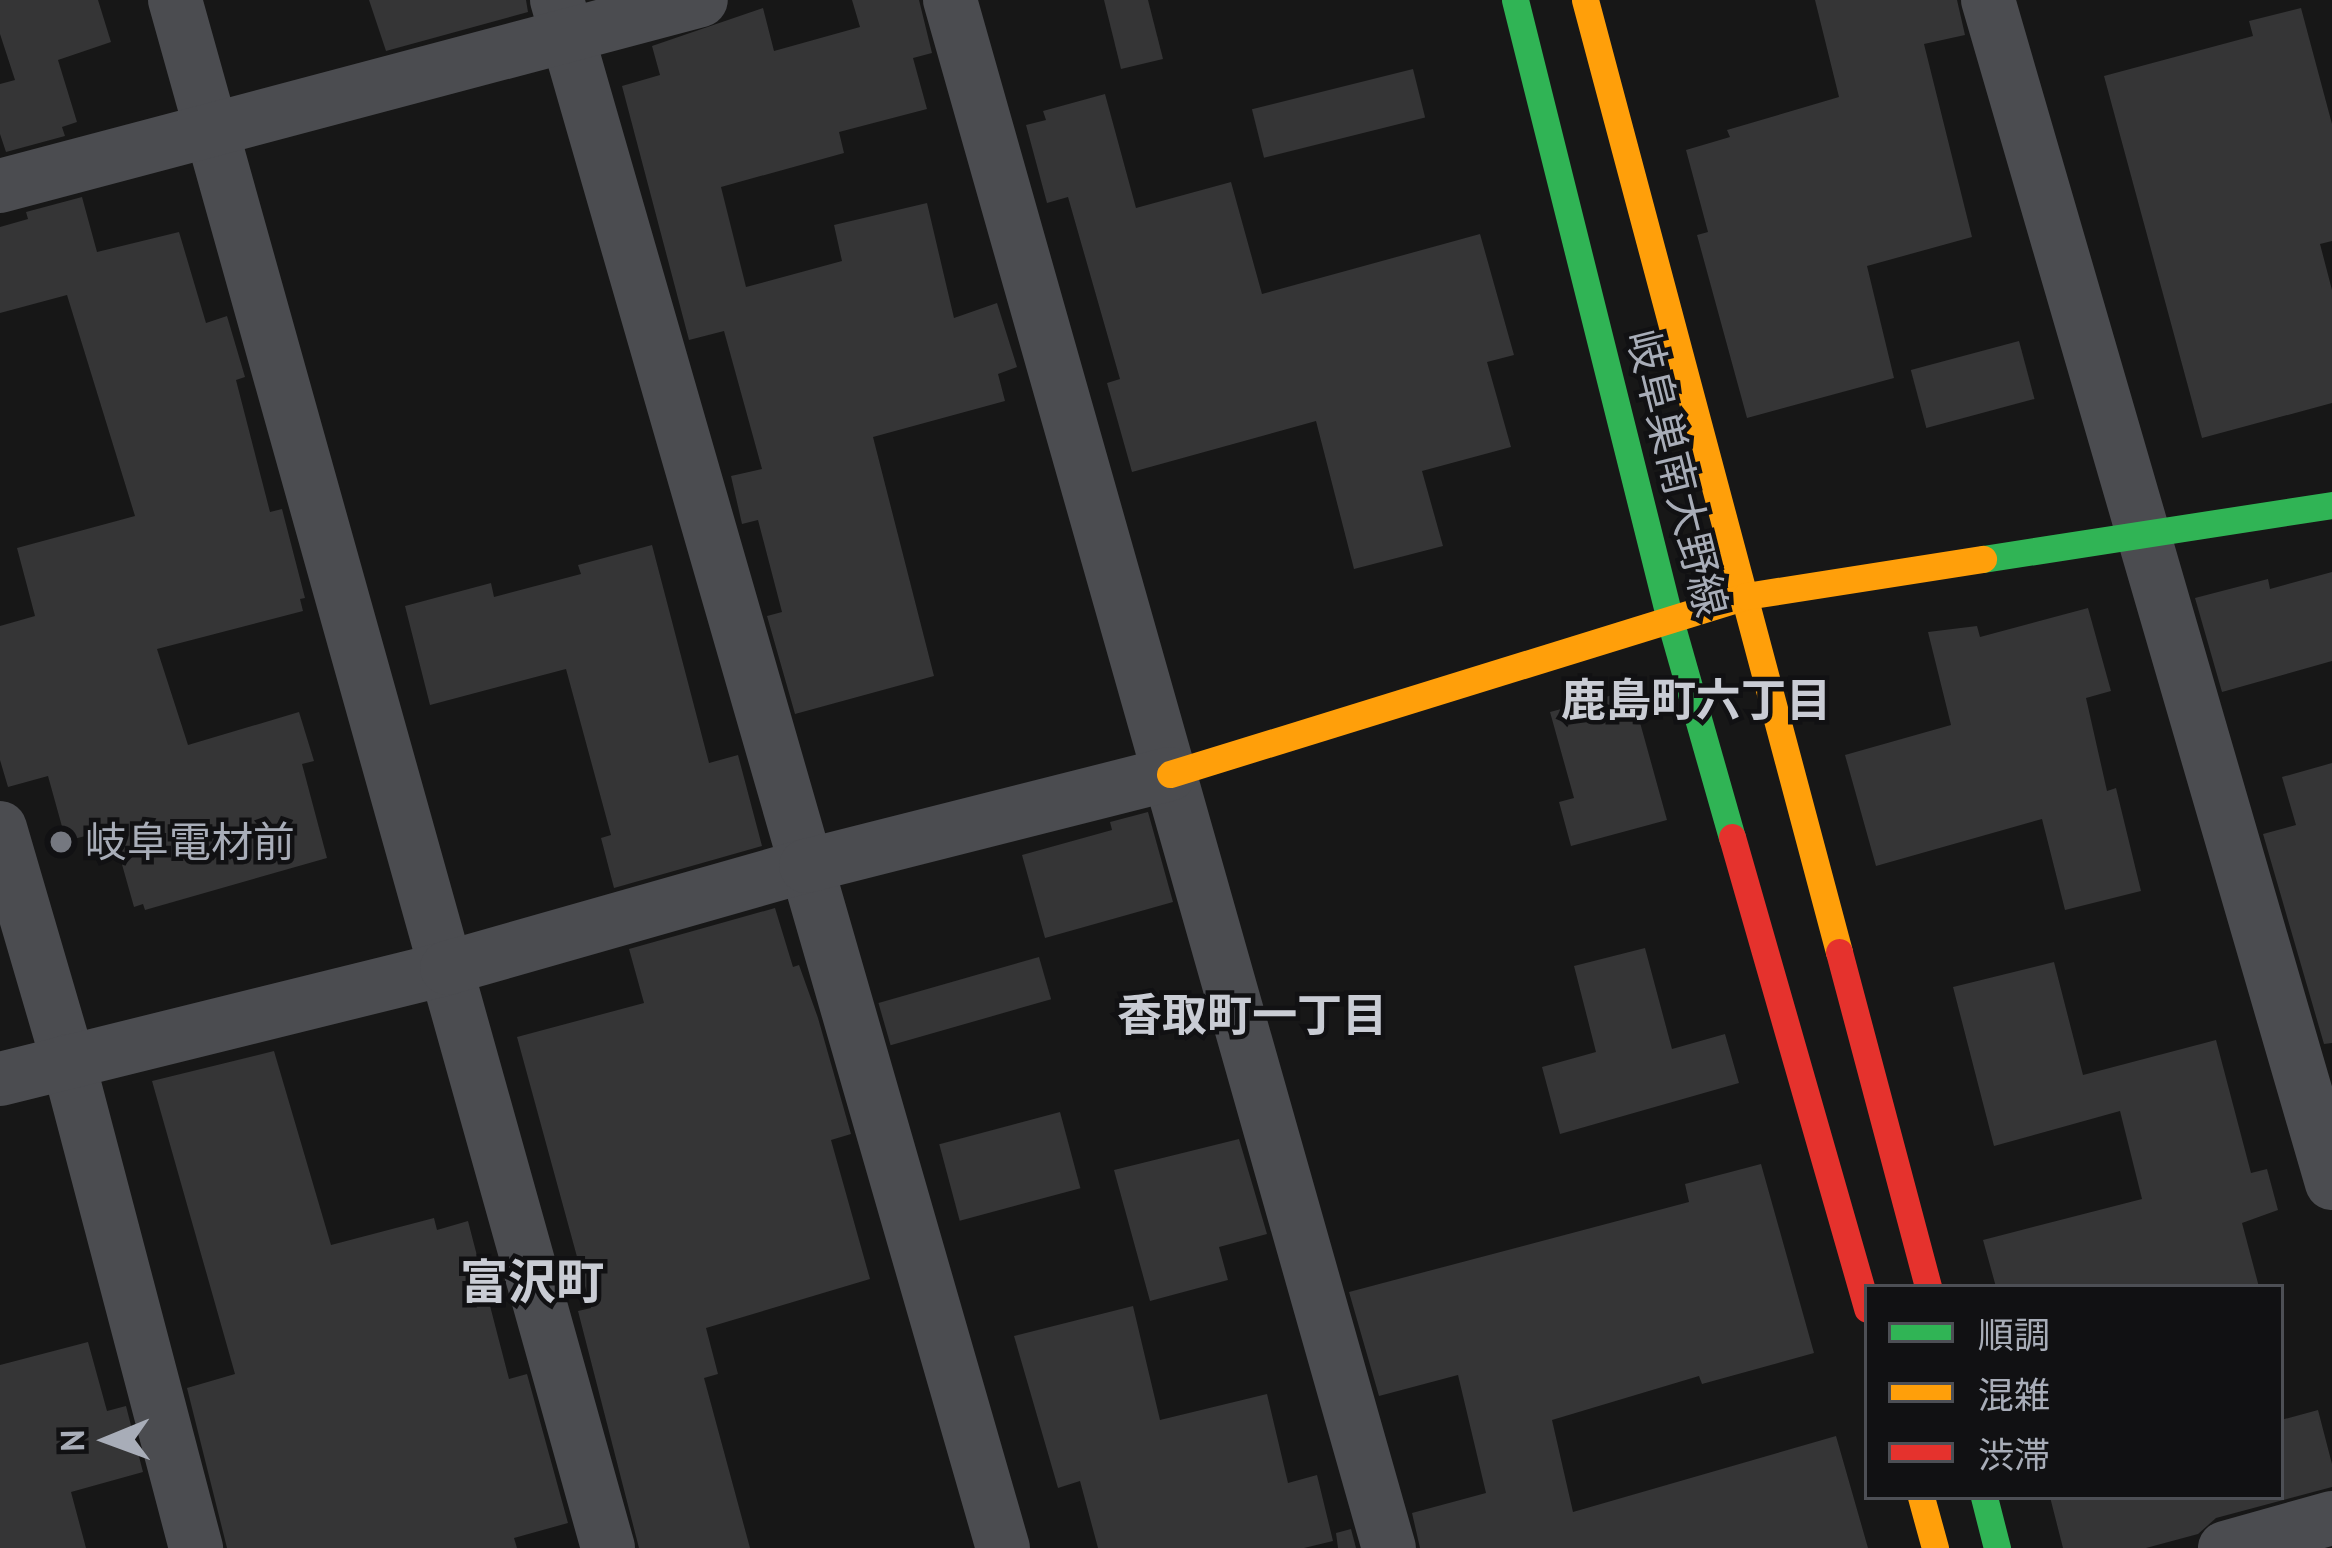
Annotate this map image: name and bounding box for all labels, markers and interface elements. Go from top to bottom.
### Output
street label: 岐阜巣南大野線 [1617,324,1737,622]
district label: 鹿島町六丁目 [1561,673,1831,727]
place label: 岐阜電材前 [85,817,295,867]
marker: 岐阜電材前 [48,829,74,855]
district label: 香取町一丁目 [1117,988,1387,1042]
district label: 富沢町 [460,1253,604,1311]
legend [1864,1284,2284,1500]
text: 順調 [1978,1311,2050,1358]
text: 混雑 [1978,1371,2050,1418]
north arrow [48,1380,168,1500]
text: N [50,1429,93,1452]
text: 渋滞 [1978,1431,2050,1478]

